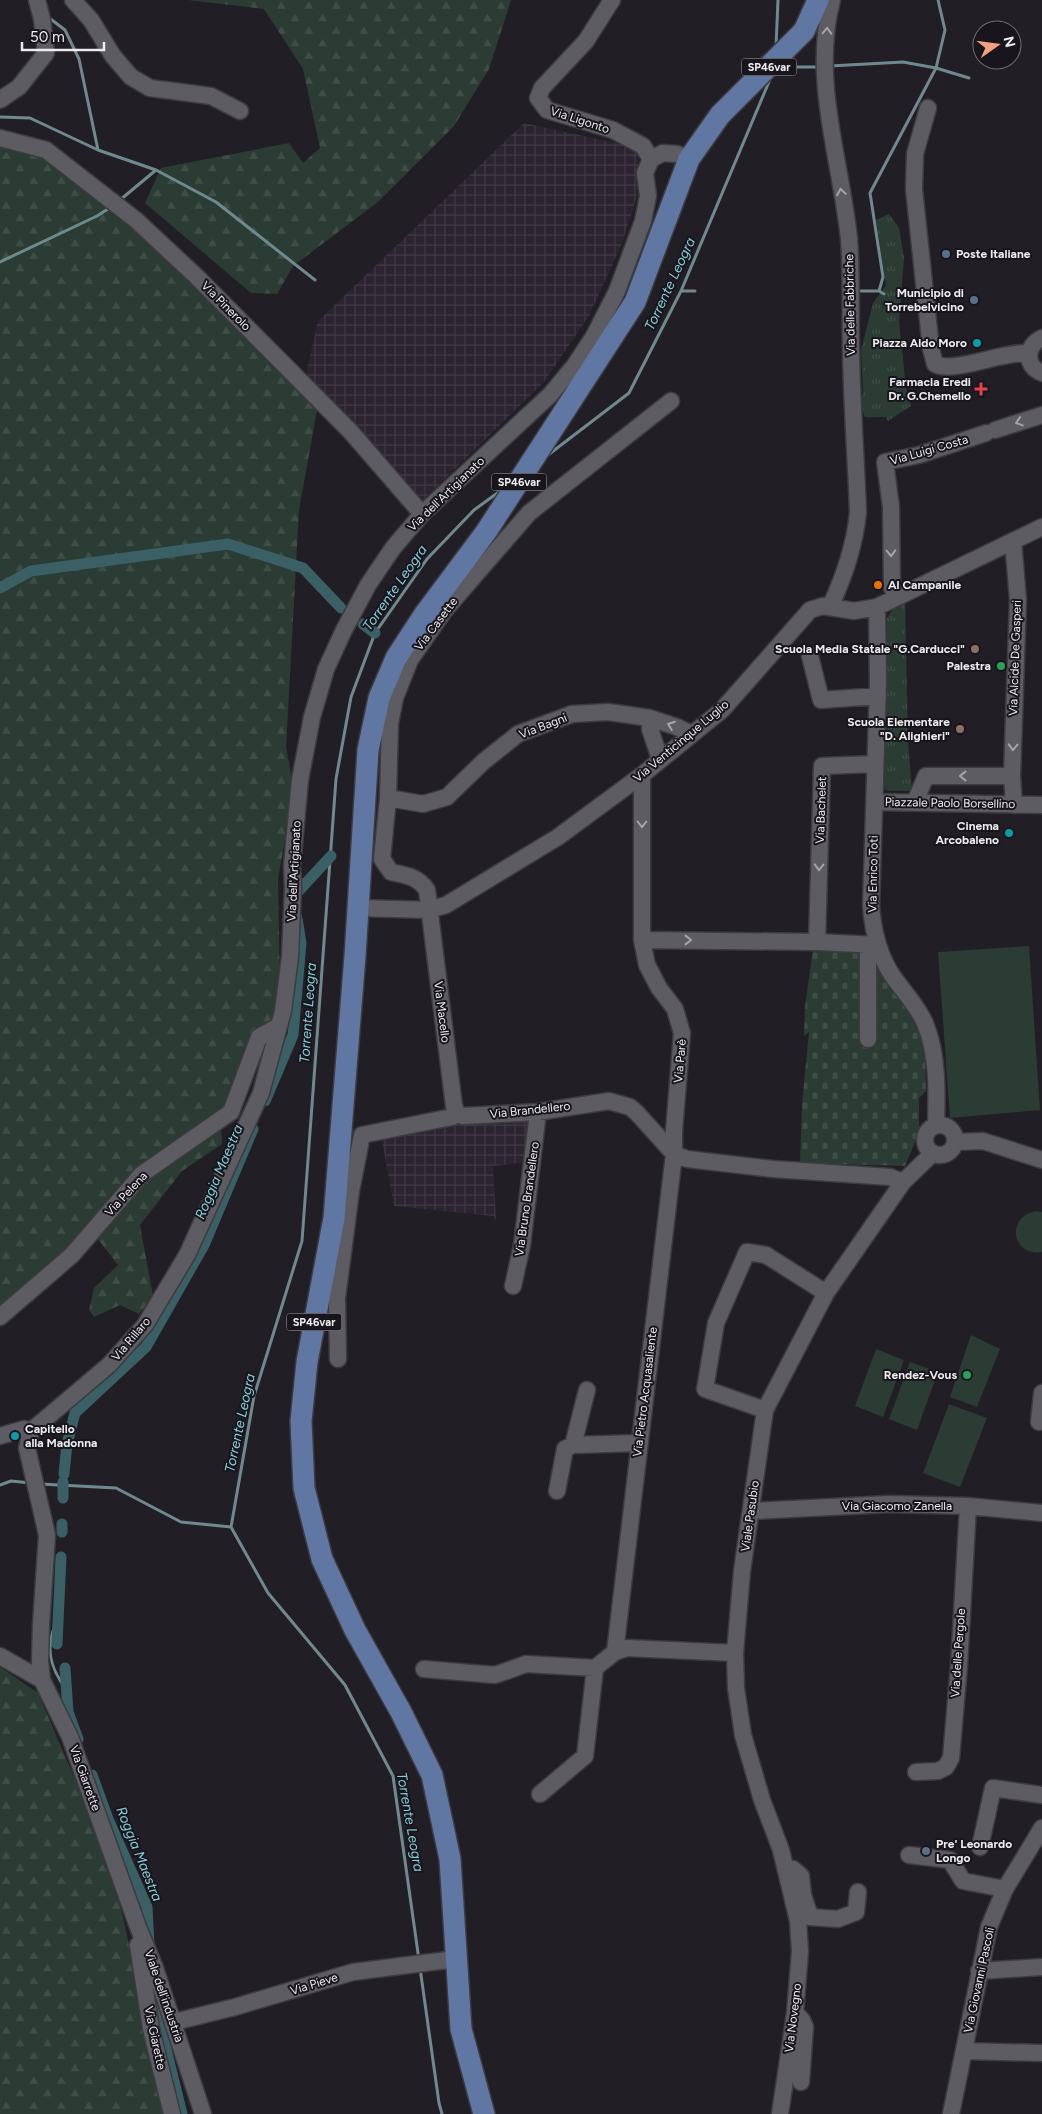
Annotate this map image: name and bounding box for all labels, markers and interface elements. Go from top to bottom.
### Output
scale bar [22,20,105,52]
north arrow [972,20,1022,70]
one-way arrow [822,26,832,34]
text: 50 m [30,28,65,46]
text: N [1000,35,1019,49]
road number: SP46var [742,58,796,76]
street label: Via Ligonto [549,104,611,136]
one-way arrow [837,187,847,196]
water label: Torrente Leogra [641,235,699,333]
place label: Poste Italiane [956,247,1031,261]
marker: Poste Italiane [940,248,952,260]
street label: Via delle Fabbriche [842,254,858,356]
street label: Via Pinerolo [199,279,254,334]
place label: Municipio di Torrebelvicino [885,286,964,314]
marker: Municipio di Torrebelvicino [968,294,980,306]
place label: Piazza Aldo Moro [872,336,967,350]
marker: Piazza Aldo Moro [971,337,983,349]
place label: Farmacia Eredi Dr. G.Chemello [888,375,971,403]
marker: Farmacia Eredi Dr. G.Chemello [975,383,987,395]
one-way arrow [1015,416,1023,426]
street label: Via Luigi Costa [888,432,970,468]
street label: Via dell'Artigianato [405,454,487,534]
road number: SP46var [492,474,546,491]
water label: Torrente Leogra [359,542,431,634]
one-way arrow [886,549,897,557]
place label: Al Campanile [888,578,961,592]
marker: Al Campanile [872,579,884,591]
street label: Via Casette [412,594,461,653]
street label: Via Alcide De Gasperi [1006,600,1024,716]
place label: Scuola Media Statale "G.Carducci" [775,642,965,656]
marker: Scuola Media Statale "G.Carducci" [969,643,981,655]
place label: Palestra [947,659,991,673]
marker: Palestra [995,660,1007,672]
street label: Via Venticinque Luglio [631,697,732,785]
street label: Via Bagni [517,710,569,742]
place label: Scuola Elementare "D. Alighieri" [847,715,950,743]
one-way arrow [667,721,676,731]
marker: Scuola Elementare "D. Alighieri" [954,723,966,735]
one-way arrow [1007,744,1018,752]
one-way arrow [959,771,966,781]
street label: Via Bachelet [813,776,829,844]
street label: Piazzale Paolo Borsellino [885,795,1015,811]
place label: Cinema Arcobaleno [935,819,999,847]
street label: Via dell'Artigianato [284,820,304,922]
one-way arrow [637,820,647,828]
marker: Cinema Arcobaleno [1003,827,1015,839]
street label: Via Enrico Toti [865,835,881,913]
one-way arrow [813,864,824,872]
one-way arrow [684,935,692,946]
water label: Torrente Leogra [296,962,320,1064]
street label: Via Macello [431,981,453,1044]
street label: Via Parè [671,1038,689,1083]
street label: Via Brandellero [489,1099,571,1121]
water label: Roggia Maestra [191,1122,247,1222]
street label: Via Bruno Brandellero [512,1141,542,1257]
street label: Via Pelena [102,1169,150,1219]
street label: Via Rillaro [109,1314,153,1364]
road number: SP46var [286,1314,342,1330]
street label: Via Pietro Acquasaliente [630,1326,660,1458]
place label: Rendez-Vous [884,1368,957,1382]
marker: Rendez-Vous [961,1369,973,1381]
water label: Torrente Leogra [221,1372,259,1474]
place label: Capitello alla Madonna [25,1422,97,1450]
marker: Capitello alla Madonna [9,1430,21,1442]
street label: Viale Pasubio [738,1480,762,1552]
street label: Via Giacomo Zanella [842,1499,952,1513]
street label: Via delle Pergole [948,1608,968,1698]
street label: Via Giarrette [67,1743,103,1813]
water label: Torrente Leogra [393,1771,427,1873]
water label: Roggia Maestra [112,1804,166,1904]
place label: Pre' Leonardo Longo [936,1837,1012,1865]
marker: Pre' Leonardo Longo [920,1845,932,1857]
street label: Via Giovanni Pascoli [961,1926,997,2034]
street label: Viale dell'industria [142,1948,186,2044]
street label: Via Pieve [289,1970,340,1998]
street label: Via Novegno [782,1983,804,2053]
street label: Via Giarette [141,2005,169,2071]

